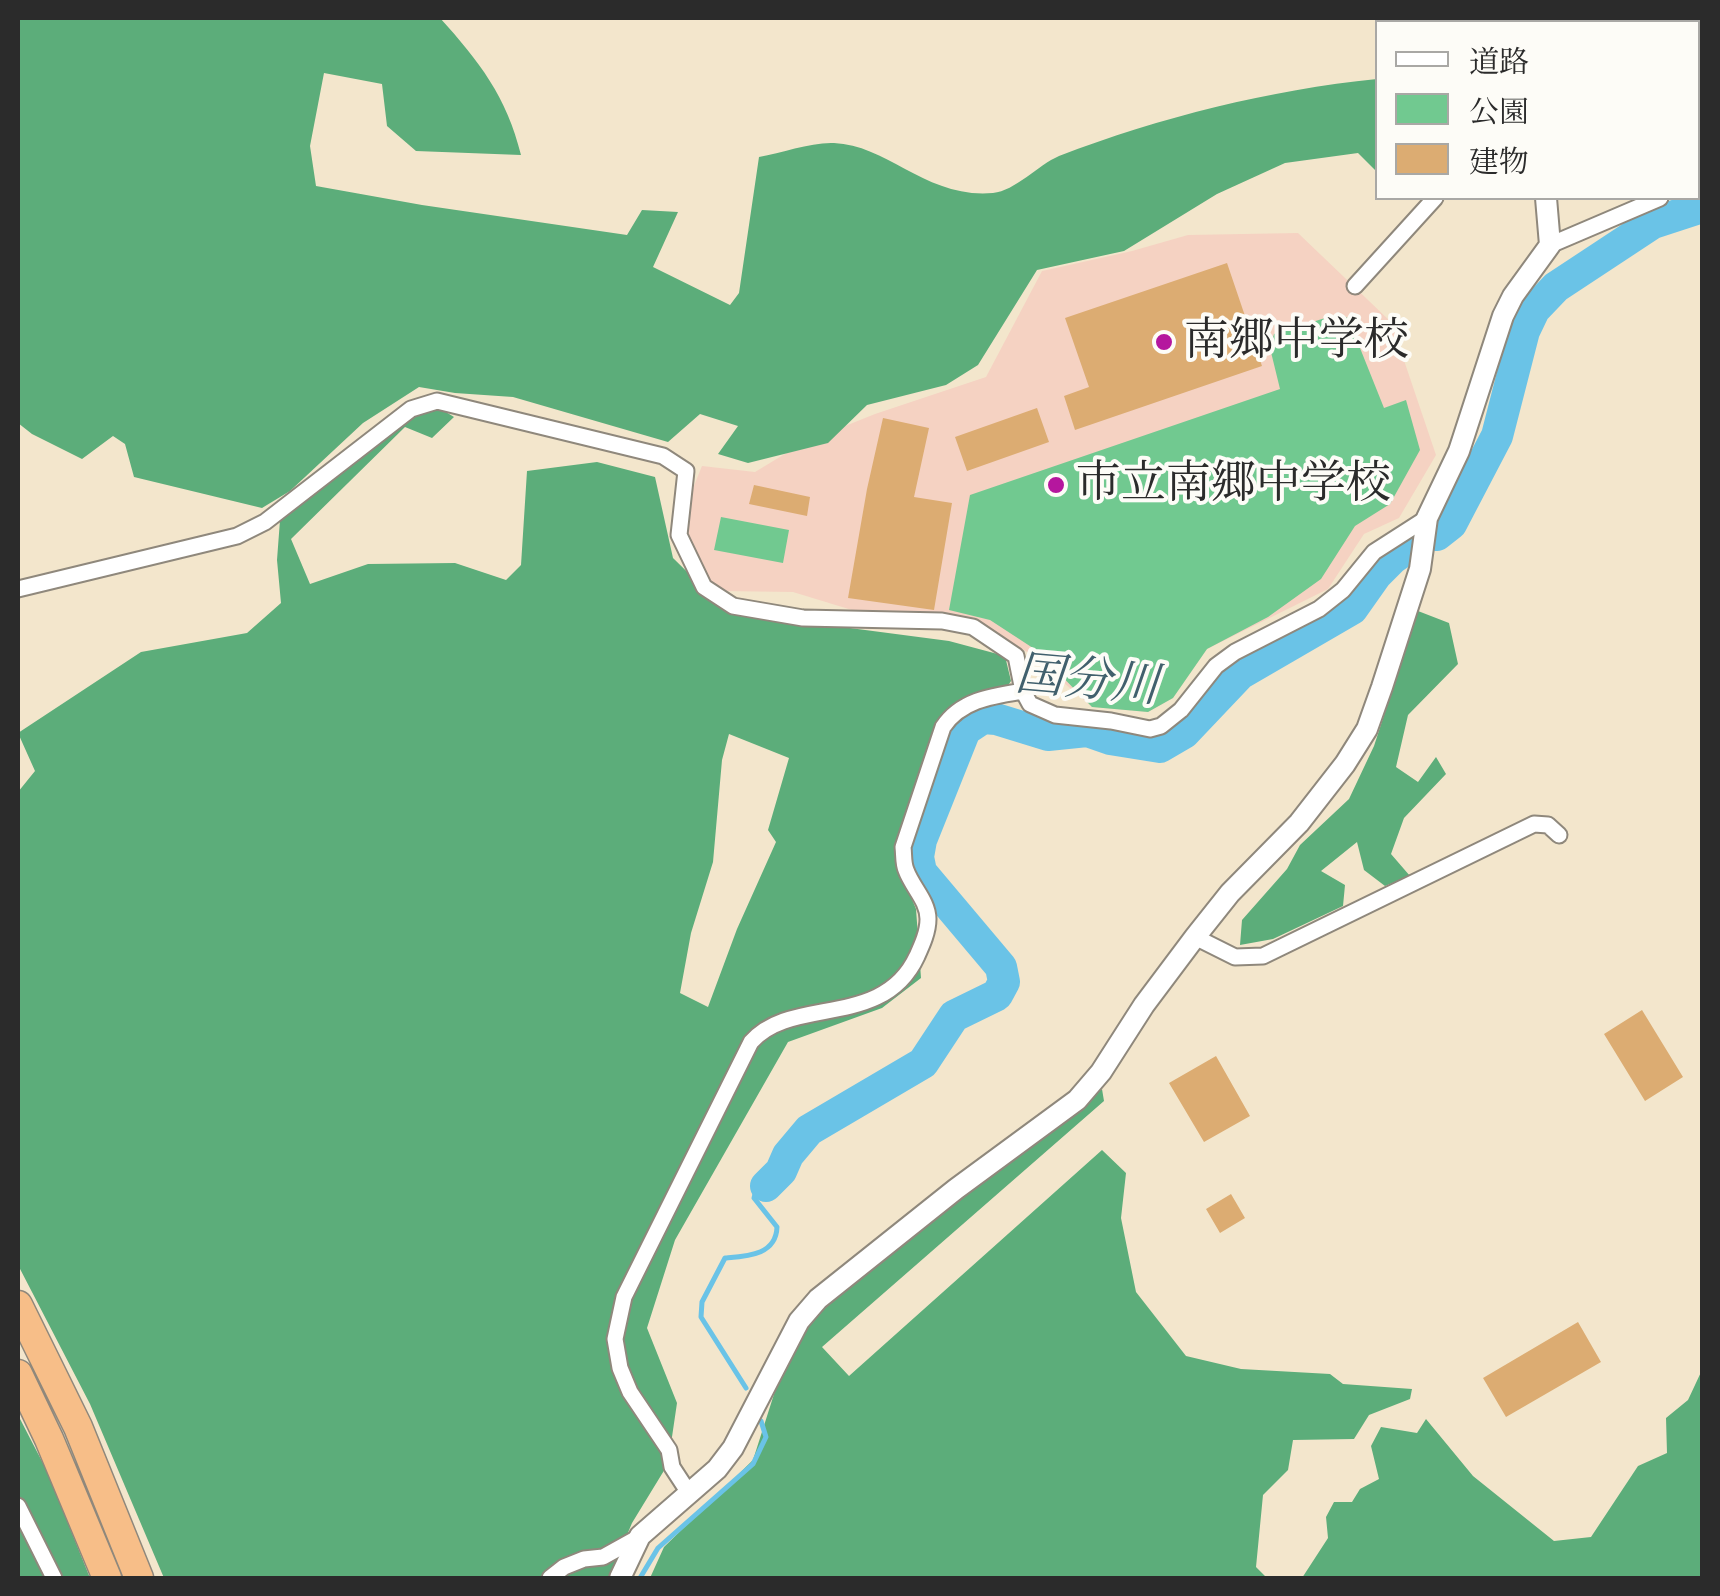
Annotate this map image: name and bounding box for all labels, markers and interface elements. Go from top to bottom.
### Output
legend [1375,20,1700,200]
text: 道路 [1469,42,1529,81]
text: 公園 [1469,92,1529,131]
text: 建物 [1469,142,1529,181]
place label: 南郷中学校 [1184,315,1409,369]
marker: 南郷中学校 [1153,331,1175,353]
place label: 市立南郷中学校 [1076,458,1391,512]
marker: 市立南郷中学校 [1045,474,1067,496]
water label: 国分川 [1013,647,1161,717]

